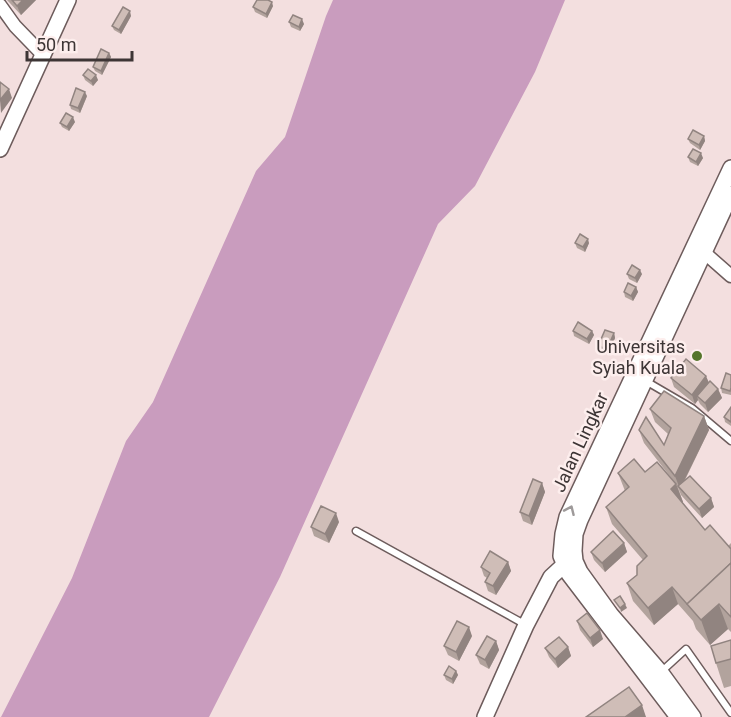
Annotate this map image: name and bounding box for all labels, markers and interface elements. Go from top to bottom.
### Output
scale bar [27,24,132,62]
text: 50 m [36,34,76,55]
place label: Universitas Syiah Kuala [592,336,685,378]
marker: Universitas Syiah Kuala [690,349,704,363]
street label: Jalan Lingkar [548,389,612,495]
one-way arrow [563,505,575,516]

